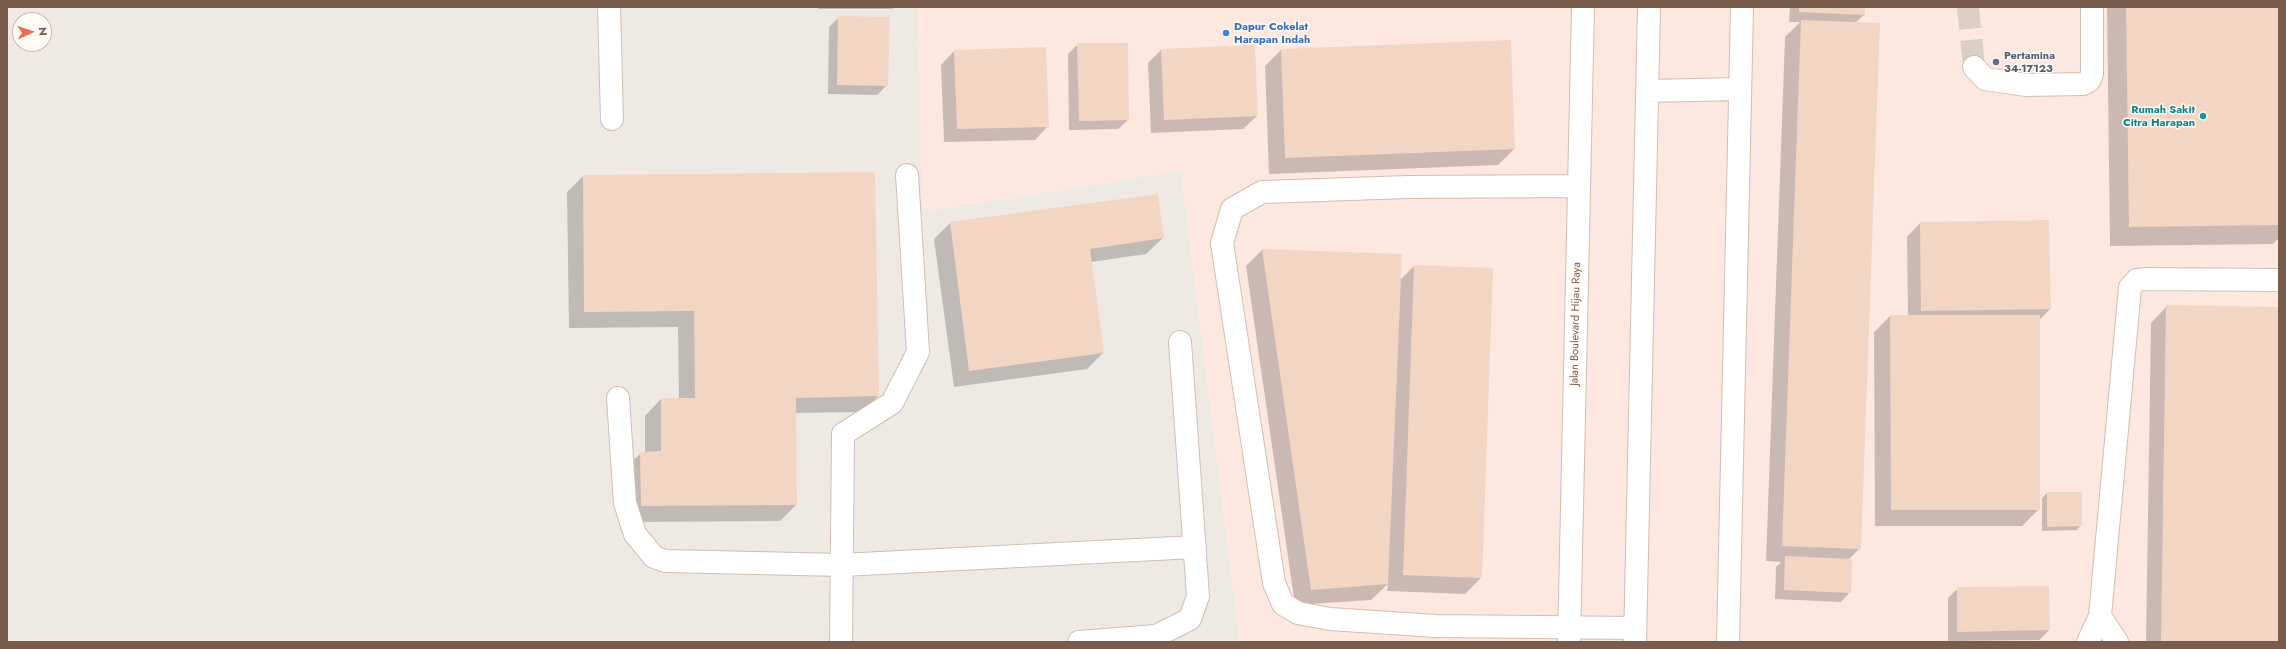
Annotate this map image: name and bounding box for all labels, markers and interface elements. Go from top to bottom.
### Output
north arrow [12,12,52,52]
place label: Dapur Cokelat Harapan Indah [1234,20,1310,46]
text: N [35,27,51,36]
marker: Dapur Cokelat Harapan Indah [1221,28,1231,38]
place label: Pertamina 34-17123 [2004,49,2055,75]
marker: Pertamina 34-17123 [1991,57,2001,67]
place label: Rumah Sakit Citra Harapan [2123,103,2195,129]
marker: Rumah Sakit Citra Harapan [2198,111,2208,121]
street label: Jalan Boulevard Hijau Raya [1568,262,1584,386]

